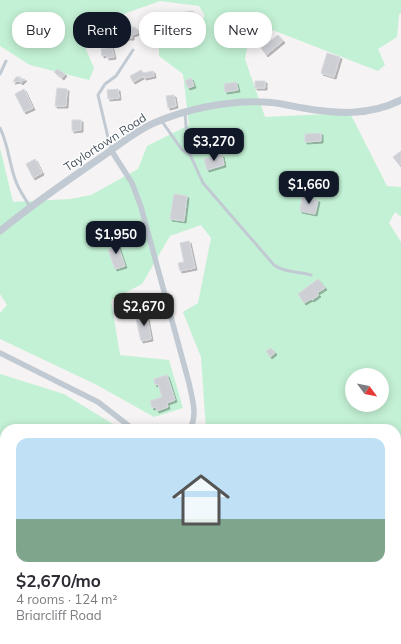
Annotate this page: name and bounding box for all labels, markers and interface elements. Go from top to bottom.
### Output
chip: Buy [12,12,65,48]
chip: Rent [73,12,131,48]
chip: Filters [139,12,206,48]
chip: New [214,12,272,48]
street label: Taylortown Road [61,110,149,174]
pin: $3,270 [181,128,247,162]
text: $3,270 [193,133,235,149]
pin: $1,660 [276,171,342,205]
text: $1,660 [288,176,330,192]
pin: $1,950 [83,221,149,255]
text: $1,950 [95,226,137,242]
pin: $2,670 [111,293,177,327]
text: $2,670 [123,298,165,314]
north arrow [345,368,389,412]
map controls [345,368,389,412]
icon: home [165,464,237,536]
text: $2,670/mo [16,570,101,591]
text: 4 rooms · 124 m² [16,591,117,607]
text: Briarcliff Road [16,607,102,623]

